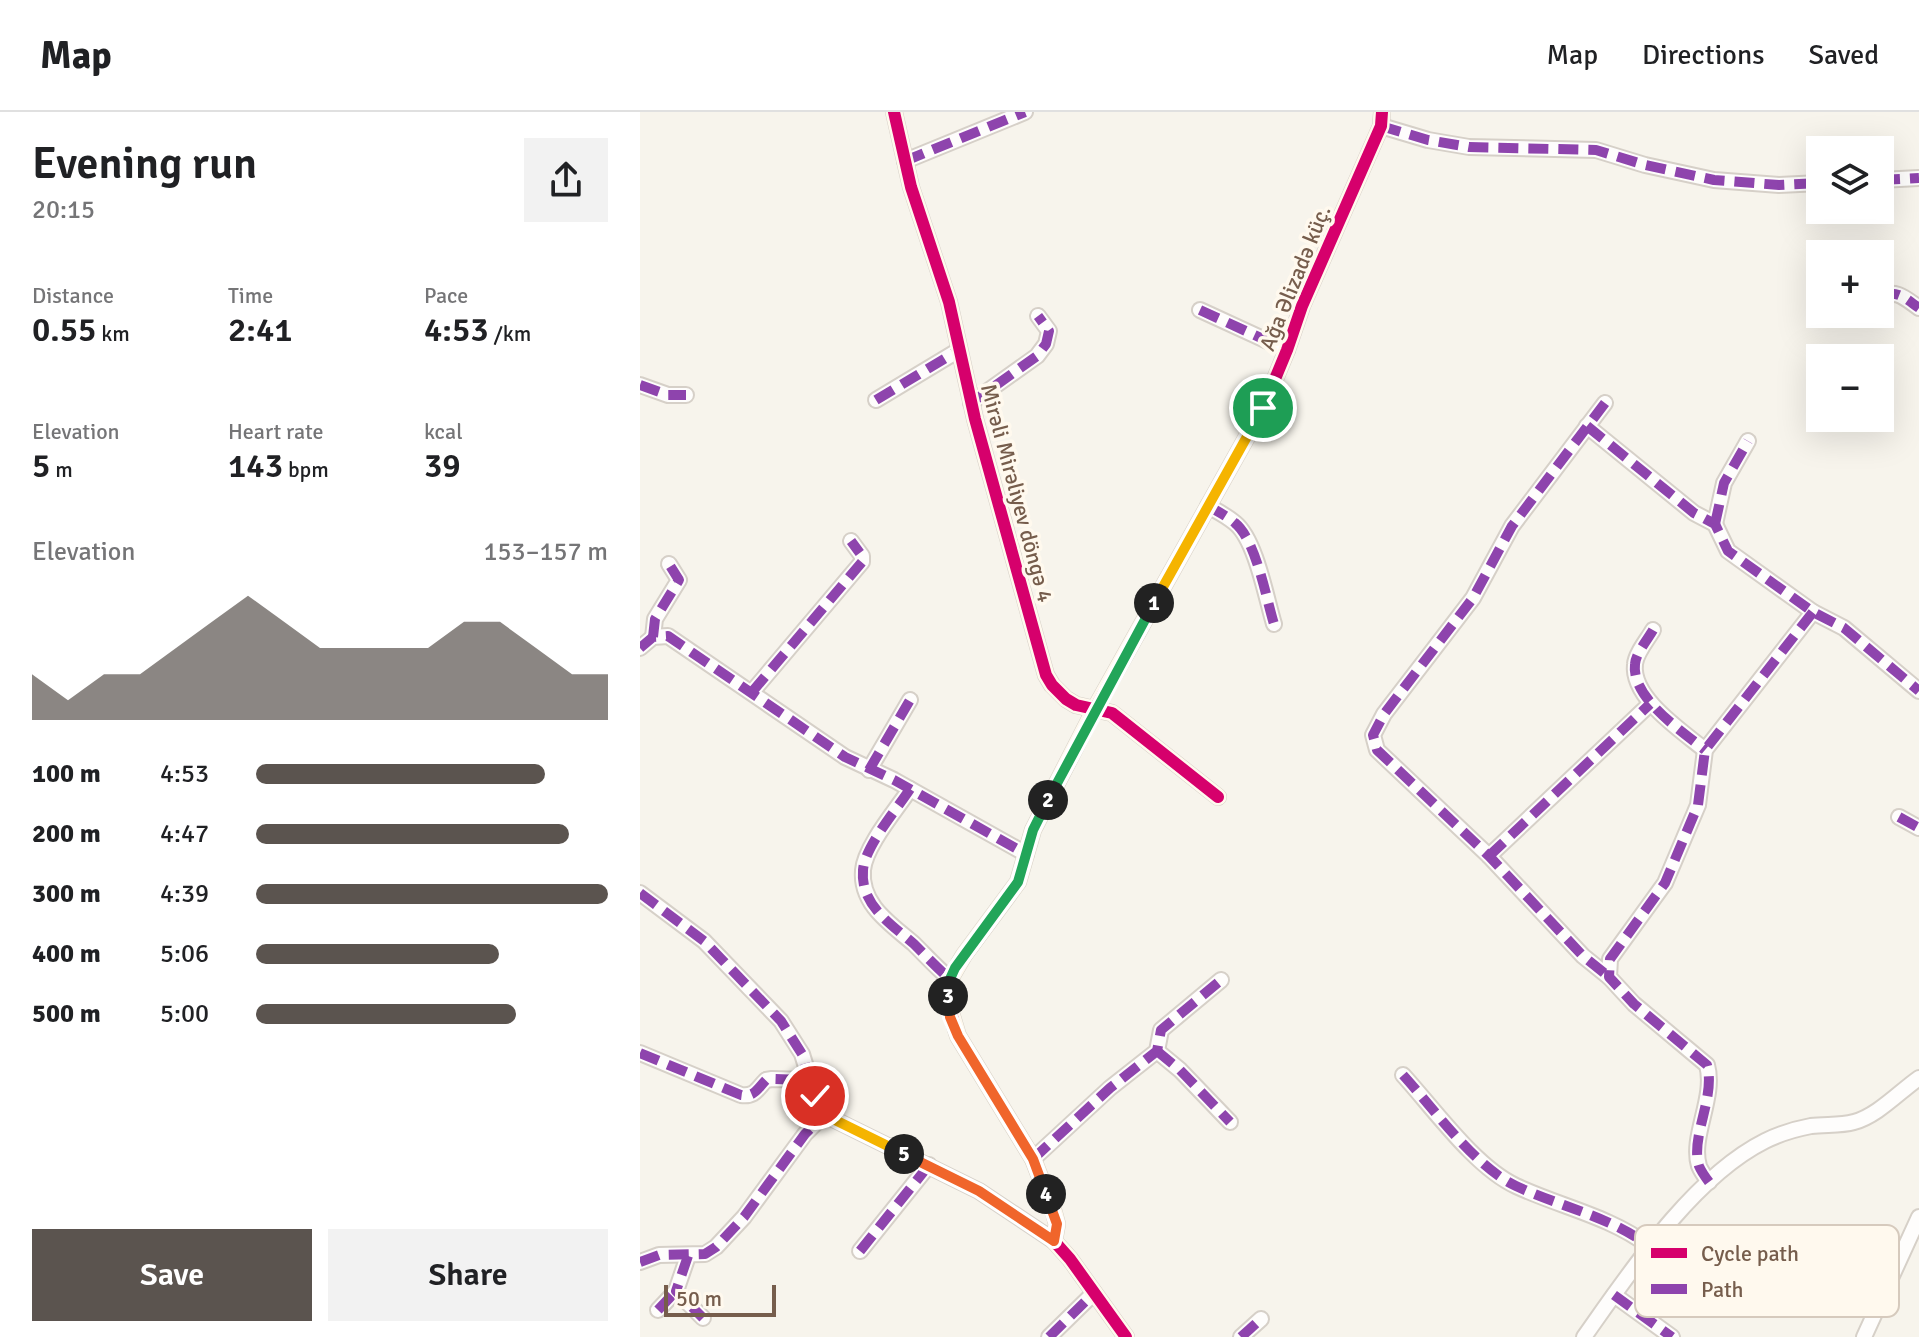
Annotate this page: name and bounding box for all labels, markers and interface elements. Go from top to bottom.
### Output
text: Map [40,32,112,79]
text: Map [1546,38,1598,72]
text: Directions [1642,38,1764,72]
text: Saved [1808,38,1879,72]
map controls [1806,136,1894,432]
button: layers [1806,136,1894,224]
text: Evening run [32,137,257,191]
button: share [524,138,608,222]
text: 20:15 [32,194,95,226]
street label: Ağa Əlizadə küç. [1254,201,1336,355]
button: + [1806,240,1894,328]
text: Distance [32,282,114,309]
text: Time [228,282,273,309]
text: Pace [424,282,468,309]
text: 0.55 [32,309,96,351]
text: 2:41 [228,309,293,351]
text: 4:53 [424,309,489,351]
text: km [96,320,130,347]
text: /km [489,320,531,347]
button: − [1806,344,1894,432]
pin [1229,374,1297,442]
street label: Mirəli Mirəliyev döngə 4 [975,381,1059,605]
icon: arrive [1241,386,1285,430]
text: Elevation [32,418,120,445]
text: Heart rate [228,418,323,445]
text: kcal [424,418,463,445]
text: 5 [32,445,50,487]
text: 143 [228,445,283,487]
text: 39 [424,445,461,487]
text: m [50,456,73,483]
text: bpm [283,456,329,483]
text: Elevation [32,536,136,568]
text: 153–157 m [484,536,608,568]
pin: 1 [1134,583,1174,623]
text: 1 [1148,589,1160,616]
text: 100 m [32,758,101,790]
text: 4:53 [160,758,209,790]
pin: 2 [1028,780,1068,820]
text: 2 [1042,786,1054,813]
text: 200 m [32,818,101,850]
text: 4:47 [160,818,209,850]
text: 300 m [32,878,101,910]
text: 4:39 [160,878,209,910]
text: 400 m [32,938,101,970]
text: 5:06 [160,938,209,970]
pin: 3 [928,976,968,1016]
text: 3 [942,982,954,1009]
text: 500 m [32,998,101,1030]
text: 5:00 [160,998,209,1030]
pin [781,1062,849,1130]
icon: check [793,1074,837,1118]
pin: 5 [884,1134,924,1174]
text: 5 [898,1140,910,1167]
pin: 4 [1026,1174,1066,1214]
text: 4 [1040,1180,1052,1207]
legend [1635,1225,1899,1317]
button: Save [32,1229,312,1321]
button: Share [328,1229,608,1321]
text: Cycle path [1701,1240,1799,1267]
text: Path [1701,1276,1744,1303]
scale bar [664,1281,776,1317]
text: 50 m [676,1285,722,1312]

